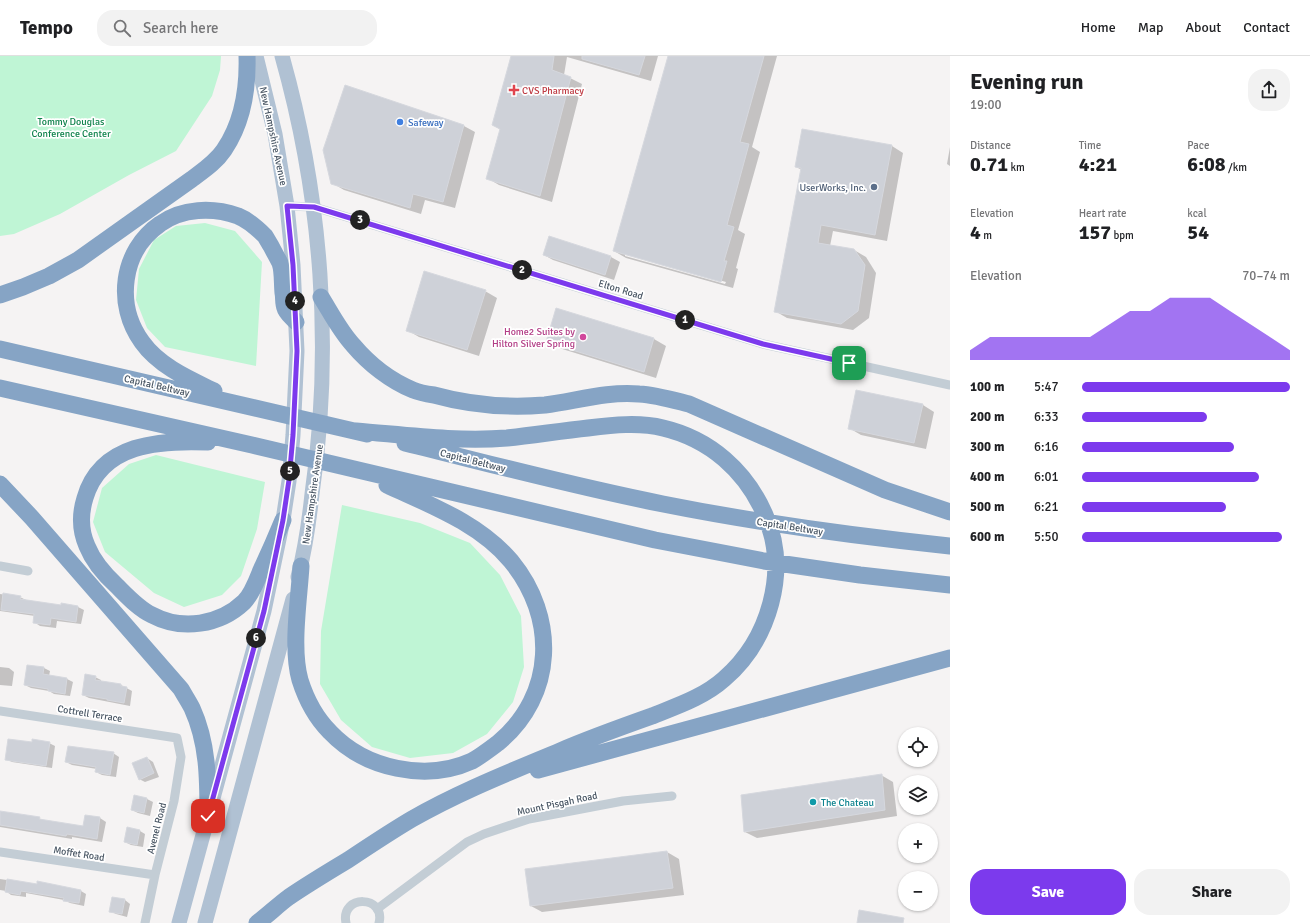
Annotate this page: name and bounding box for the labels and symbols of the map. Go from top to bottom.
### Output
marker: CVS Pharmacy [509,85,519,95]
place label: CVS Pharmacy [522,85,584,97]
street label: New Hampshire Avenue [257,86,289,187]
park label: Tommy Douglas Conference Center [31,116,111,140]
marker: Safeway [395,117,405,127]
place label: Safeway [408,117,444,129]
place label: UserWorks, Inc. [800,182,866,194]
marker: UserWorks, Inc. [869,182,879,192]
pin: 3 [350,210,370,230]
pin: 2 [512,260,532,280]
street label: Elton Road [597,277,645,302]
pin: 4 [285,291,305,311]
pin: 1 [675,310,695,330]
place label: Home2 Suites by Hilton Silver Spring [492,326,575,350]
marker: Home2 Suites by Hilton Silver Spring [578,332,588,342]
pin [832,346,866,380]
street label: Capital Beltway [123,373,191,399]
street label: New Hampshire Avenue [300,443,326,545]
street label: Capital Beltway [439,447,507,475]
pin: 5 [280,461,300,481]
street label: Capital Beltway [756,516,824,538]
pin: 6 [246,628,266,648]
street label: Cottrell Terrace [57,703,123,725]
street label: Mount Pisgah Road [516,790,599,818]
marker: The Chateau [808,797,818,807]
place label: The Chateau [821,797,874,809]
pin [191,799,225,833]
street label: Avenel Road [145,801,169,855]
street label: Moffet Road [52,844,105,864]

